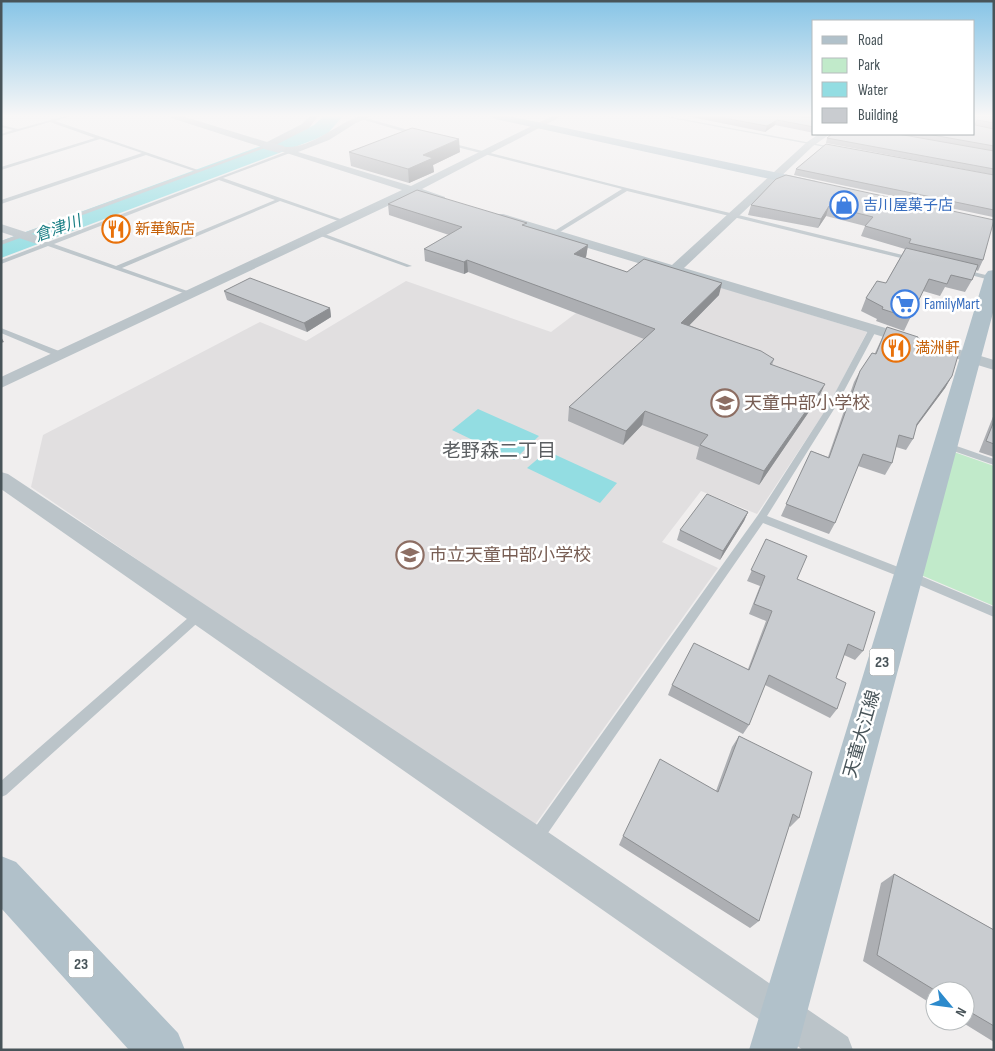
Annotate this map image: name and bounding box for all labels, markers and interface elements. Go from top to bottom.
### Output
legend [812,20,975,135]
text: Road [858,31,883,50]
text: Park [858,56,880,75]
text: Water [858,81,889,100]
text: Building [858,106,898,125]
shop icon: 吉川屋菓子店 [829,190,859,220]
place label: 吉川屋菓子店 [863,196,953,215]
water label: 倉津川 [32,211,86,246]
restaurant icon: 新華飯店 [101,214,131,244]
place label: 新華飯店 [135,220,195,239]
supermarket icon: FamilyMart [890,289,920,319]
place label: FamilyMart [924,295,980,314]
restaurant icon: 満洲軒 [881,333,911,363]
place label: 満洲軒 [915,339,960,358]
school or university icon: 天童中部小学校 [710,388,740,418]
place label: 天童中部小学校 [744,393,870,414]
district label: 老野森二丁目 [442,440,556,463]
school or university icon: 市立天童中部小学校 [395,540,425,570]
place label: 市立天童中部小学校 [429,545,591,566]
road number: 23 [870,649,894,676]
street label: 天童大江線 [840,688,884,780]
road number: 23 [68,951,94,978]
north arrow [925,981,975,1031]
text: N [952,1005,970,1019]

